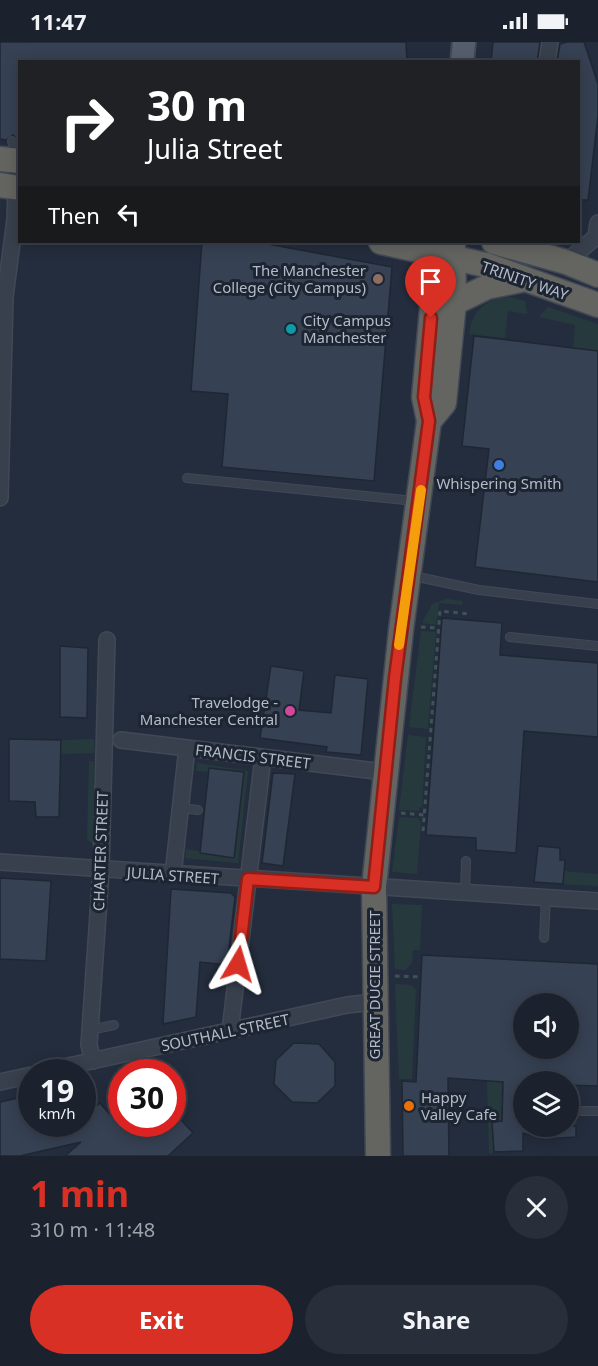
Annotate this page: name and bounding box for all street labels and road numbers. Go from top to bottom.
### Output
street label: TRINITY WAY [479,256,572,304]
street label: FRANCIS STREET [194,739,312,773]
street label: CHARTER STREET [88,790,112,911]
street label: JULIA STREET [124,862,220,888]
street label: GREAT DUCIE STREET [364,910,384,1060]
street label: SOUTHALL STREET [159,1009,292,1055]

